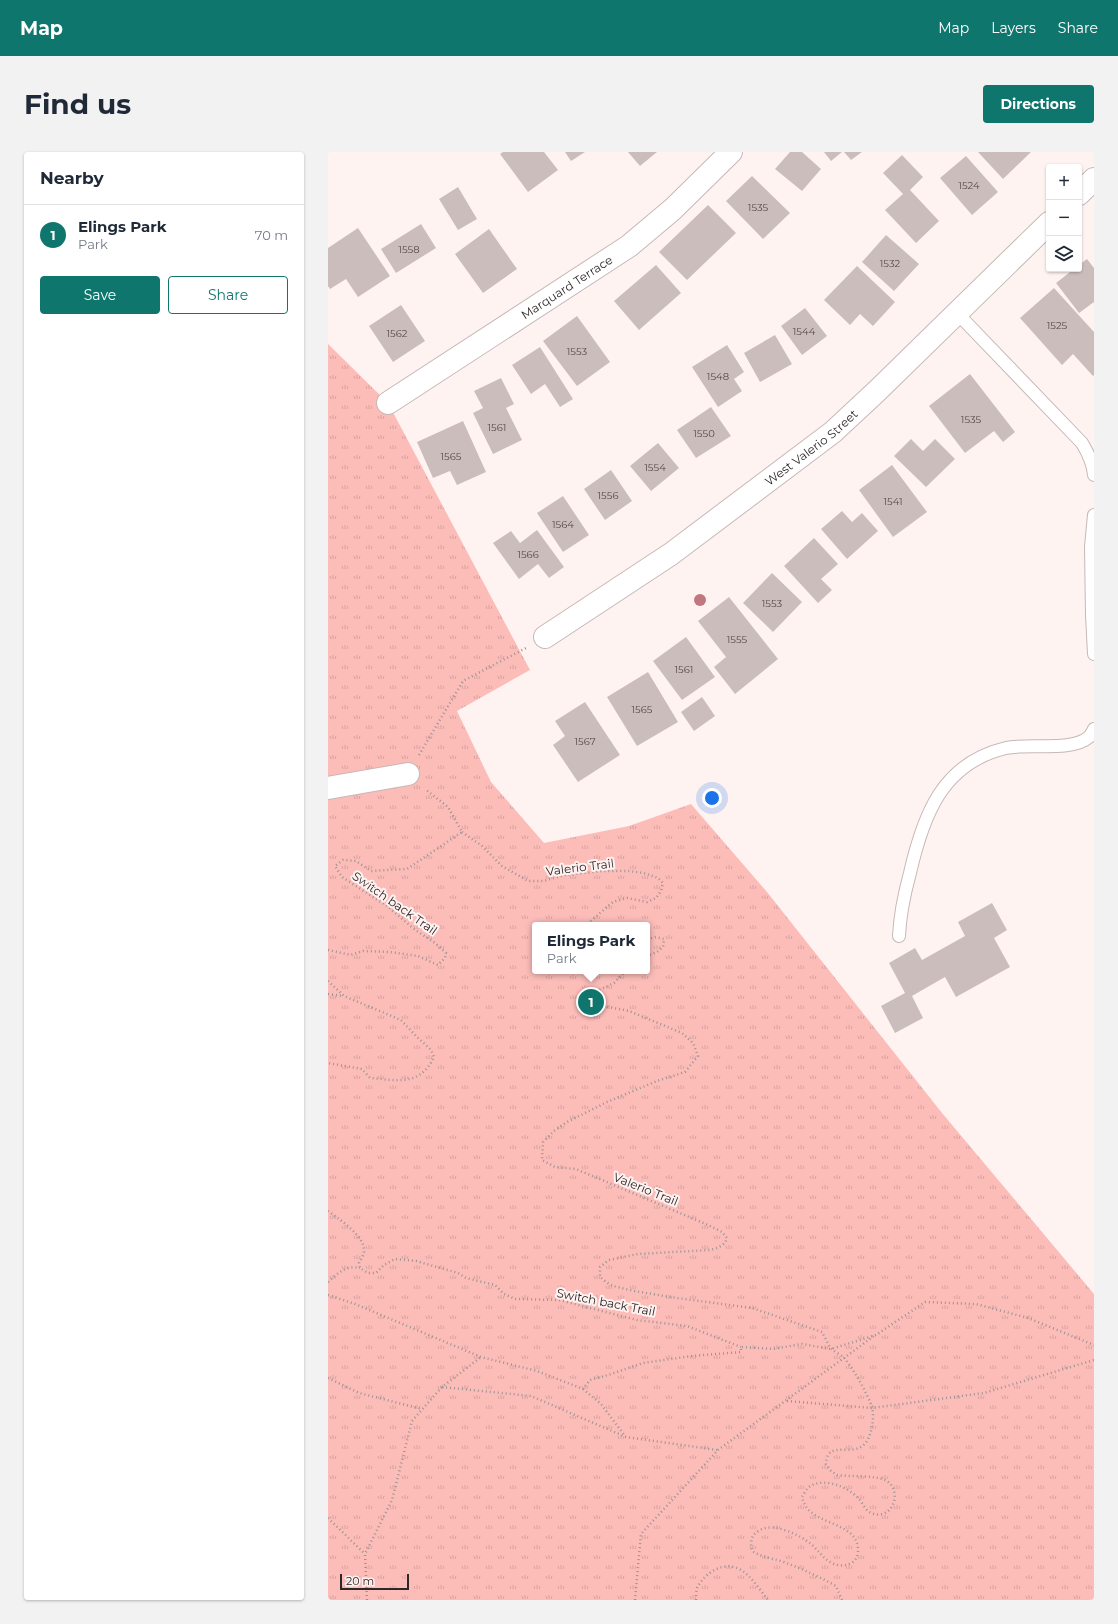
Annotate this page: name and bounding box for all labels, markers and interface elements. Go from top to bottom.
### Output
text: Map [20,17,63,40]
text: Map [938,19,969,37]
text: Layers [991,19,1036,37]
text: Share [1058,19,1098,37]
button: Directions [983,85,1094,123]
text: Find us [24,87,131,121]
map controls [1046,164,1082,272]
button: + [1046,164,1082,200]
text: Nearby [40,168,104,188]
house number: 1524 [958,179,980,192]
button: − [1046,200,1082,236]
house number: 1535 [748,201,769,214]
text: Elings Park [78,217,166,236]
text: 1 [50,227,56,243]
text: 70 m [255,227,288,243]
text: Park [78,236,108,252]
button: layers [1046,236,1082,272]
house number: 1558 [398,243,420,256]
street label: Marquard Terrace [518,252,615,322]
house number: 1532 [880,257,901,270]
button: Save [40,276,160,314]
button: Share [168,276,288,314]
house number: 1525 [1047,319,1068,332]
house number: 1544 [793,325,816,338]
house number: 1562 [386,327,408,340]
house number: 1553 [567,345,588,358]
house number: 1548 [707,370,729,383]
street label: West Valerio Street [762,406,860,488]
house number: 1535 [961,413,982,426]
house number: 1561 [488,421,506,434]
house number: 1550 [693,427,715,440]
house number: 1565 [440,450,462,463]
house number: 1554 [644,461,666,474]
house number: 1556 [598,489,618,502]
house number: 1541 [883,495,903,508]
house number: 1564 [552,518,574,531]
house number: 1566 [517,548,539,561]
house number: 1553 [762,597,783,610]
house number: 1555 [727,633,748,646]
house number: 1561 [675,663,693,676]
house number: 1565 [631,703,653,716]
house number: 1567 [574,735,596,748]
your location [702,788,722,808]
street label: Valerio Trail [545,855,615,879]
street label: Switch back Trail [350,868,440,938]
popup [532,922,650,974]
text: Elings Park [547,931,635,950]
text: Park [547,950,576,966]
pin: 1 [578,987,604,1017]
street label: Valerio Trail [611,1169,681,1209]
street label: Switch back Trail [555,1285,657,1319]
scale bar [340,1572,409,1591]
text: 20 m [346,1574,374,1588]

